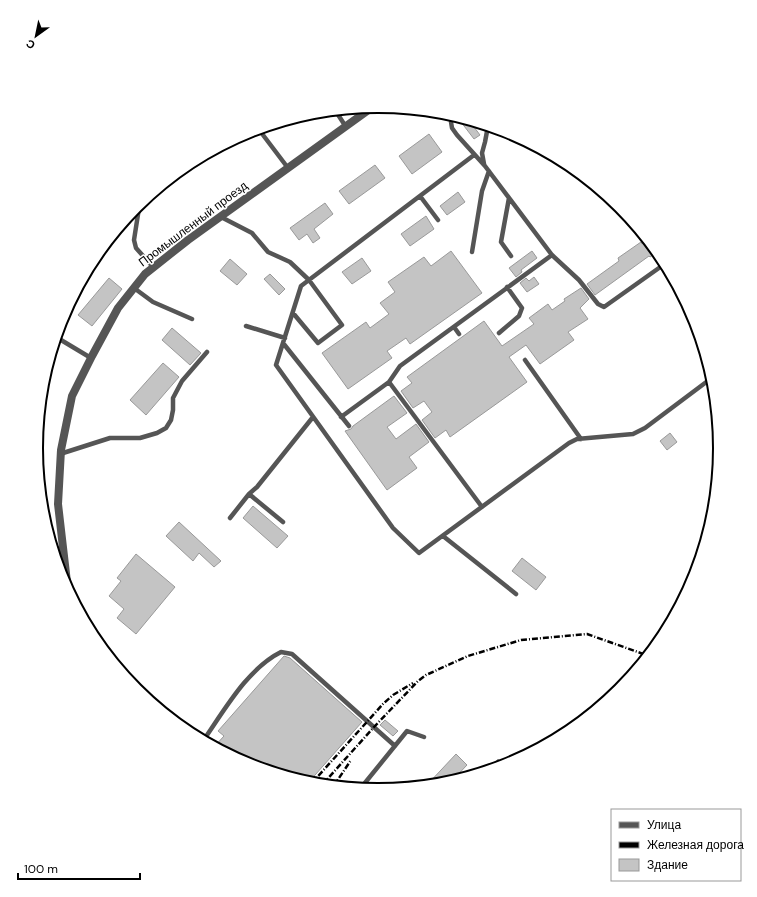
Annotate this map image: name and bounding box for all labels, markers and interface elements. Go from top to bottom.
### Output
north arrow [16,16,56,56]
text: С [23,36,38,52]
street label: Промышленный проезд [135,178,251,270]
legend [611,809,741,881]
text: Улица [647,817,681,833]
text: Железная дорога [647,837,744,853]
scale bar [18,855,140,881]
text: Здание [647,857,688,873]
text: 100 m [24,861,58,877]

